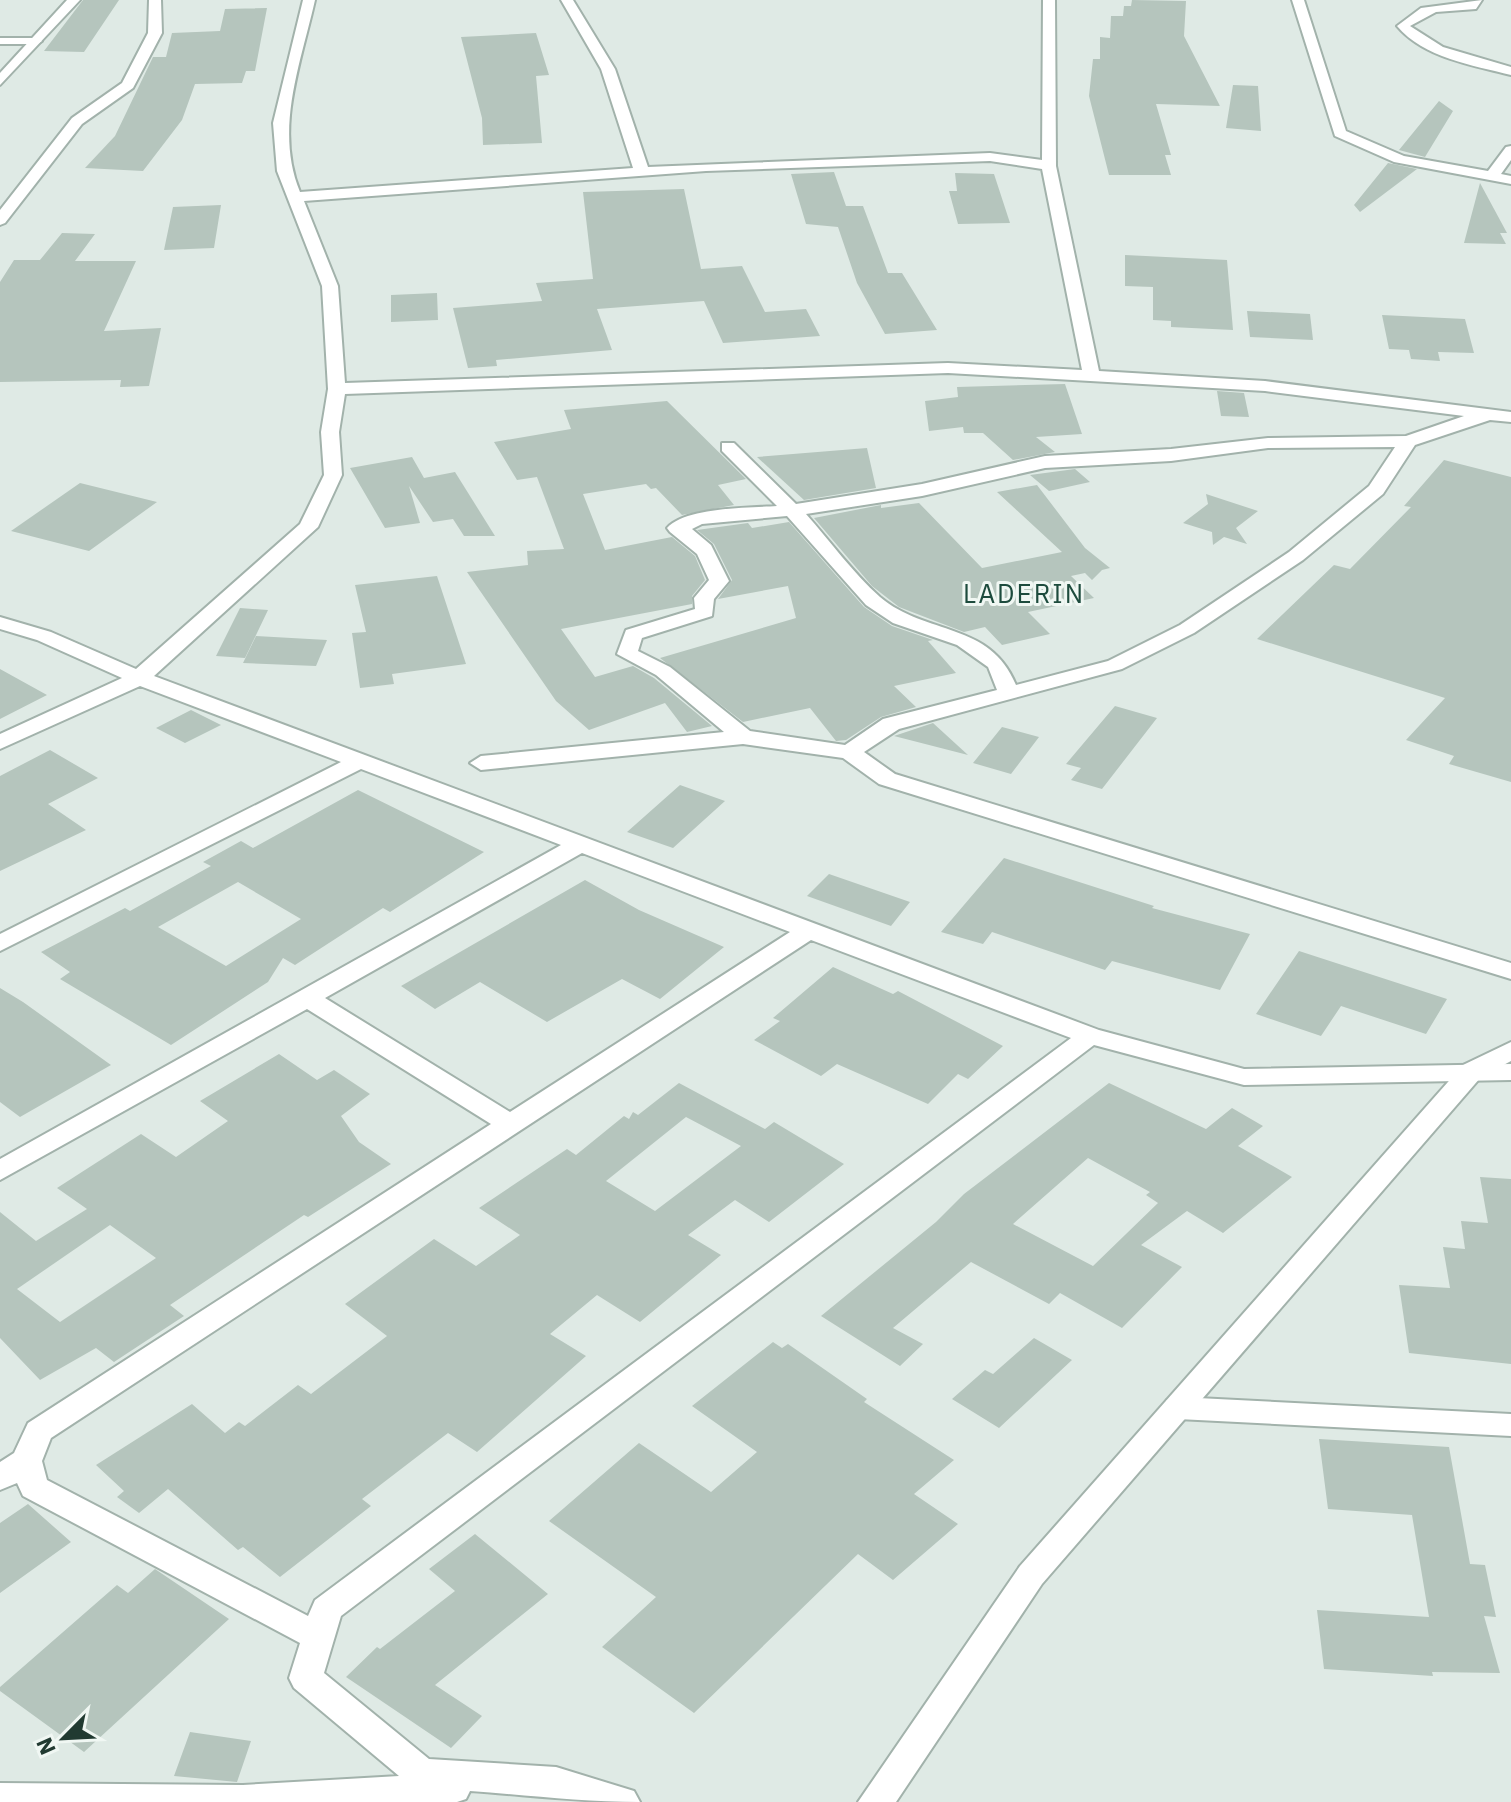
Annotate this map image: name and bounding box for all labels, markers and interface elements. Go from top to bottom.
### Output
district label: LADERIN [963,576,1085,610]
north arrow [24,1698,104,1778]
text: N [29,1733,62,1760]

